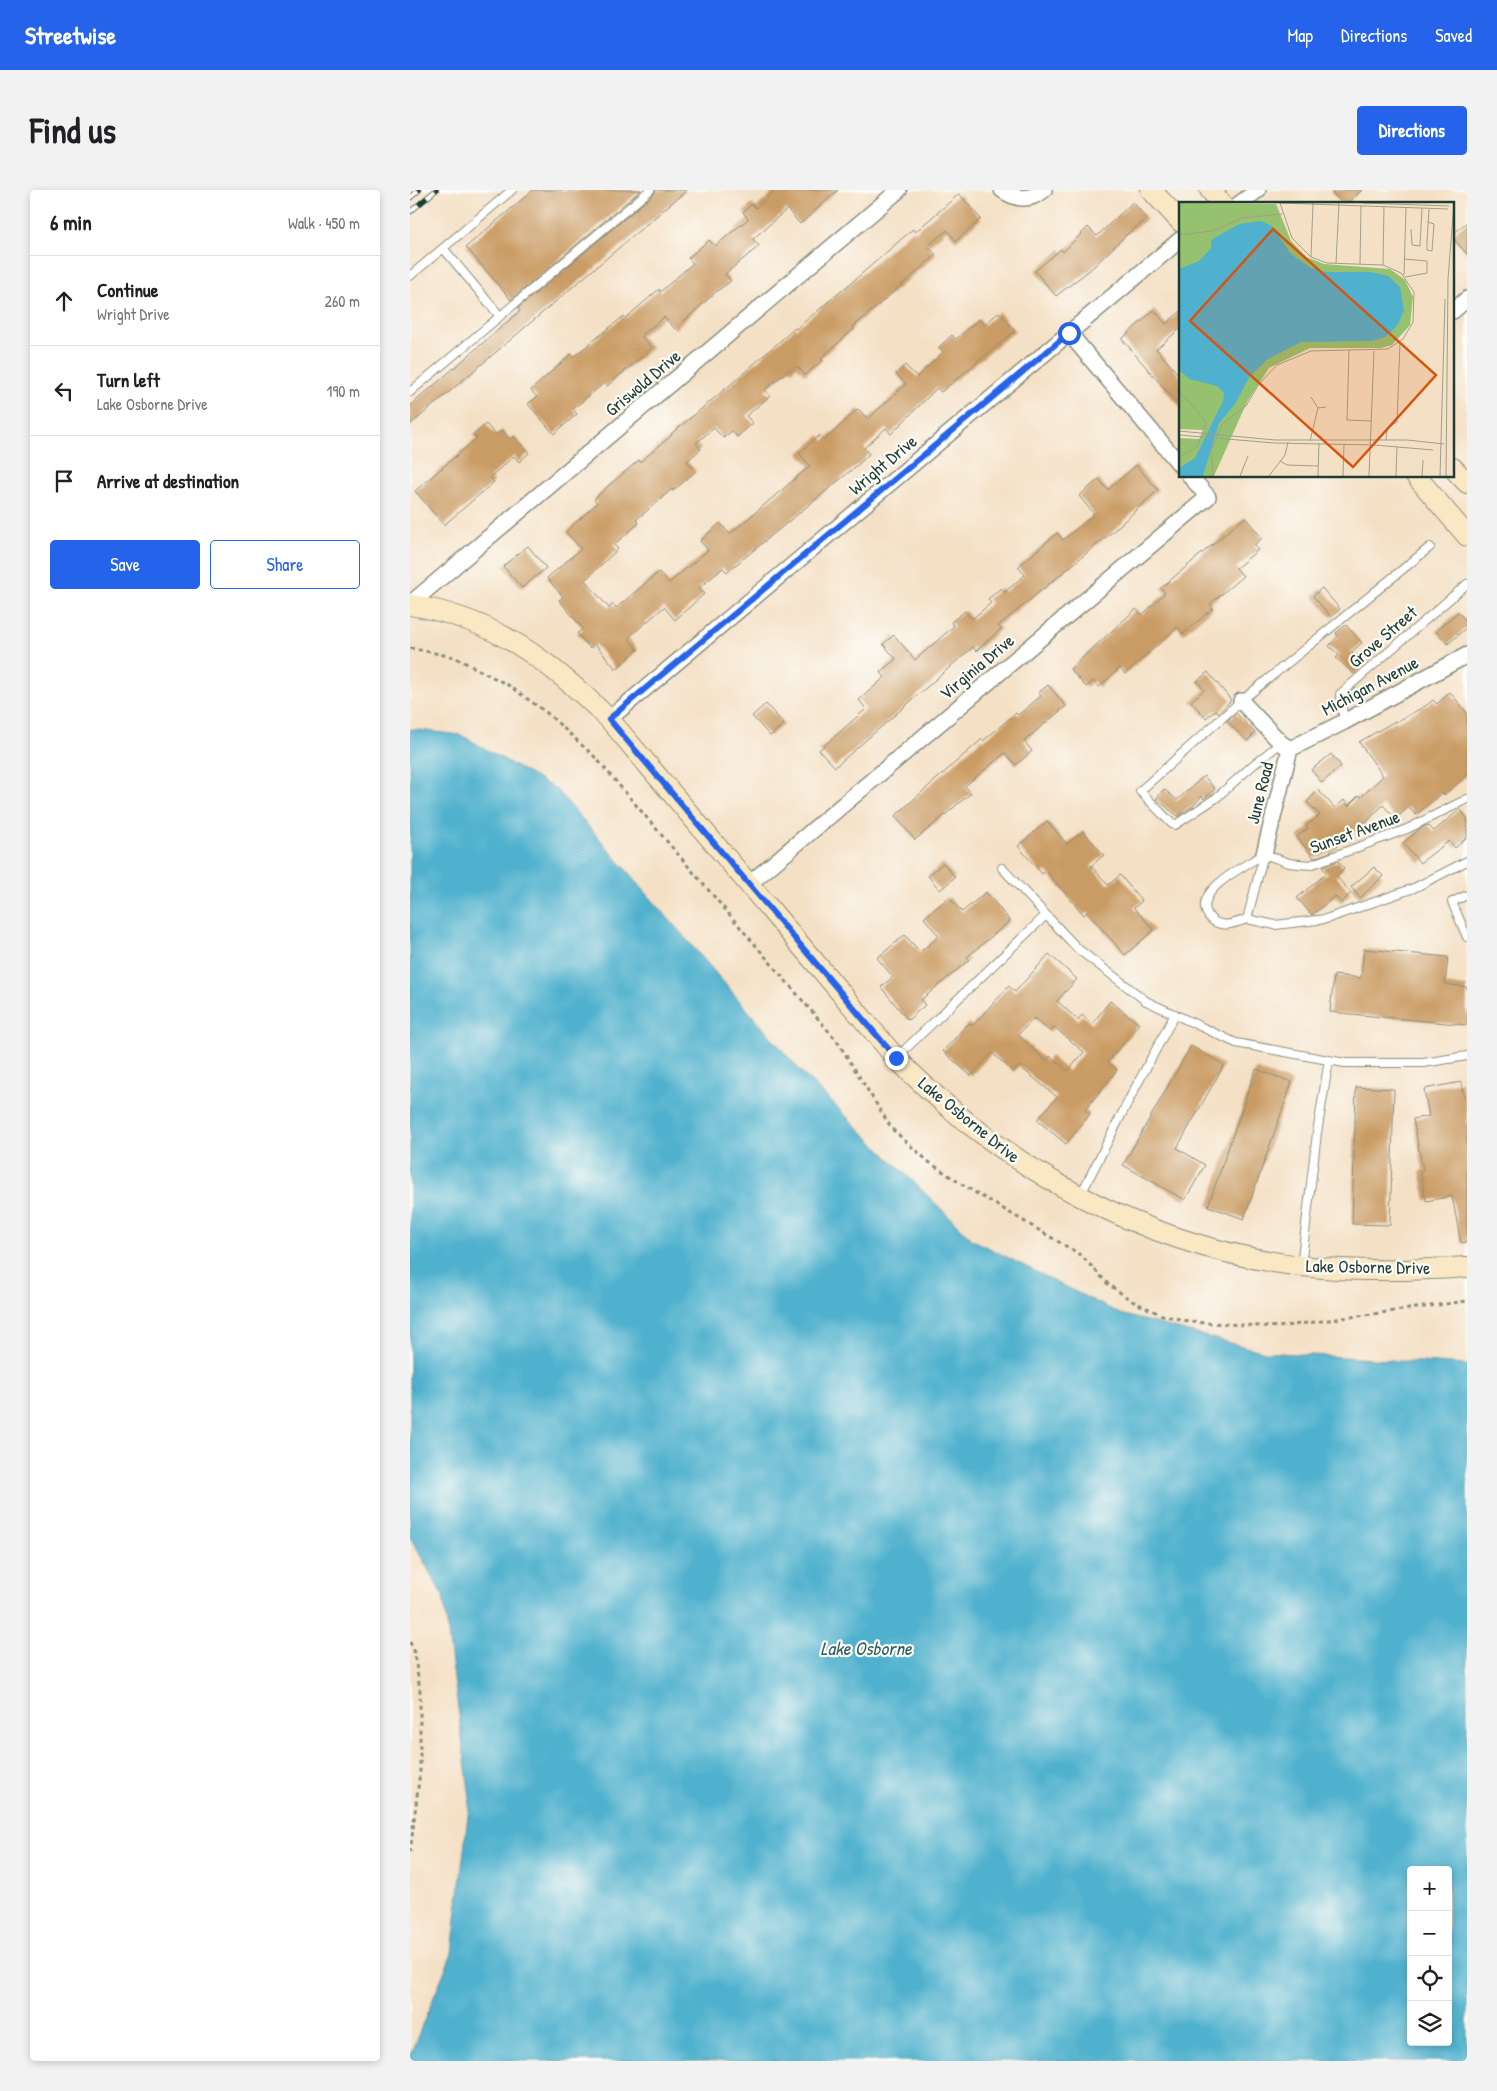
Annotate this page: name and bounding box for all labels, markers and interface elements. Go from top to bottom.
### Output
text: Streetwise [25,19,116,51]
text: Map [1288,23,1313,48]
text: Directions [1341,23,1407,48]
text: Saved [1435,23,1472,48]
button: Directions [1357,106,1467,155]
text: Find us [30,107,116,154]
inset map [1179,202,1454,478]
text: 6 min [50,208,92,237]
text: Walk · 450 m [288,212,360,234]
text: Continue [97,277,158,303]
icon: ahead [50,287,78,315]
text: 260 m [324,290,360,312]
text: Wright Drive [97,303,170,325]
route start [1058,322,1081,345]
street label: Griswold Drive [599,343,686,422]
text: Turn left [97,367,160,393]
icon: left [50,377,78,405]
text: 190 m [327,380,360,402]
text: Lake Osborne Drive [97,393,208,415]
street label: Wright Drive [843,429,922,500]
icon: arrive [50,467,78,495]
text: Arrive at destination [97,468,239,494]
button: Save [50,540,200,589]
button: Share [210,540,360,589]
street label: Grove Street [1343,599,1423,673]
street label: Virginia Drive [934,628,1019,705]
street label: Michigan Avenue [1317,650,1423,722]
street label: June Road [1240,759,1279,826]
street label: Sunset Avenue [1307,804,1403,859]
route end [885,1047,908,1070]
street label: Lake Osborne Drive [913,1071,1026,1168]
street label: Lake Osborne Drive [1306,1253,1430,1280]
water label: Lake Osborne [820,1635,913,1661]
map controls [1407,1866,1452,2046]
button: + [1407,1866,1452,1911]
button: − [1407,1911,1452,1956]
button: locate [1407,1956,1452,2001]
button: layers [1407,2001,1452,2046]

